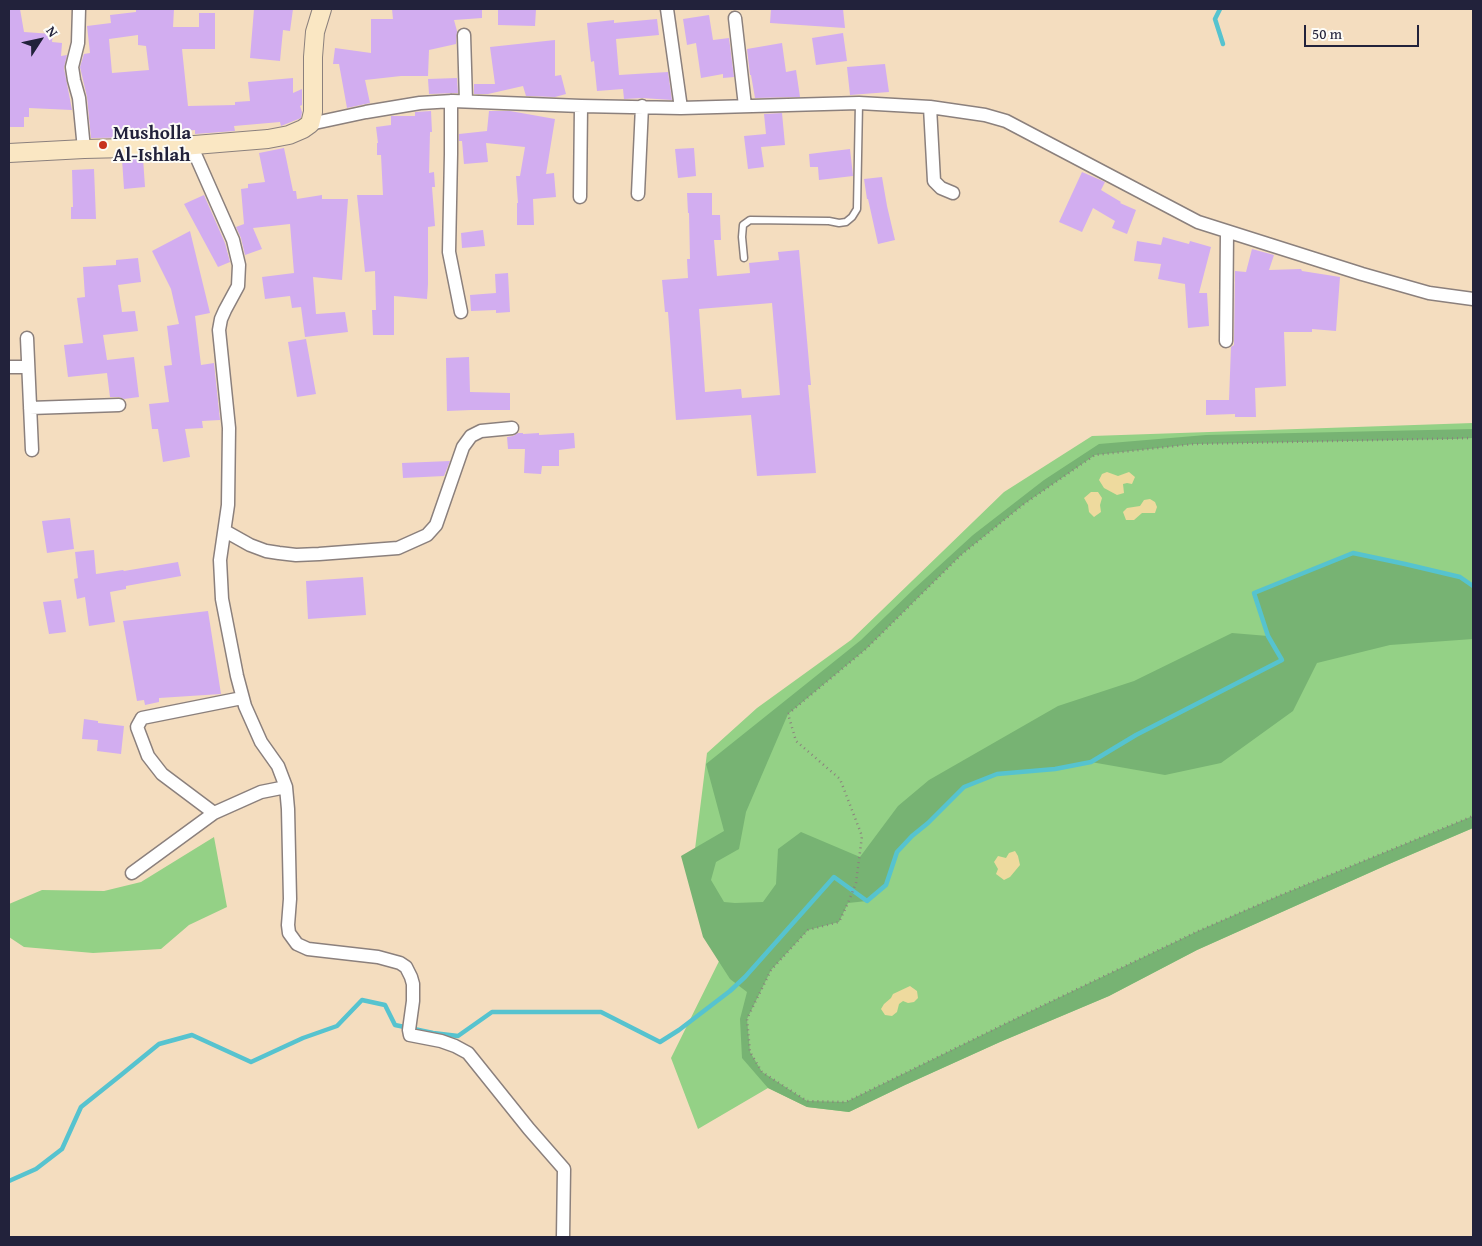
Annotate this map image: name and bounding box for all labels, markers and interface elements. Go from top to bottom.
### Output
north arrow [15,15,65,65]
scale bar [1307,15,1422,47]
text: N [41,22,63,41]
text: 50 m [1312,23,1342,44]
place label: Musholla Al-Ishlah [113,123,191,167]
marker: Musholla Al-Ishlah [97,139,109,151]

